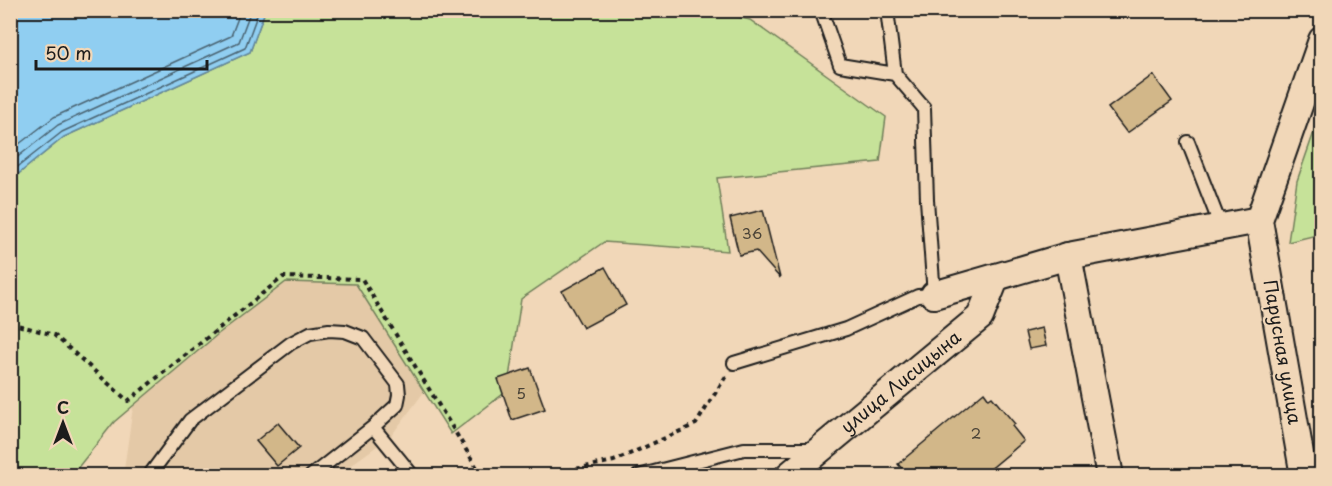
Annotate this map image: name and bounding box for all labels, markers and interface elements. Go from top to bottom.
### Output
scale bar [36,33,207,71]
text: 50 m [45,39,92,66]
house number: 36 [742,221,762,244]
street label: Парусная улица [1257,277,1310,427]
street label: улица Лисицына [834,323,967,439]
house number: 5 [516,381,526,404]
north arrow [33,393,93,453]
text: С [57,395,69,419]
house number: 2 [971,421,981,444]

